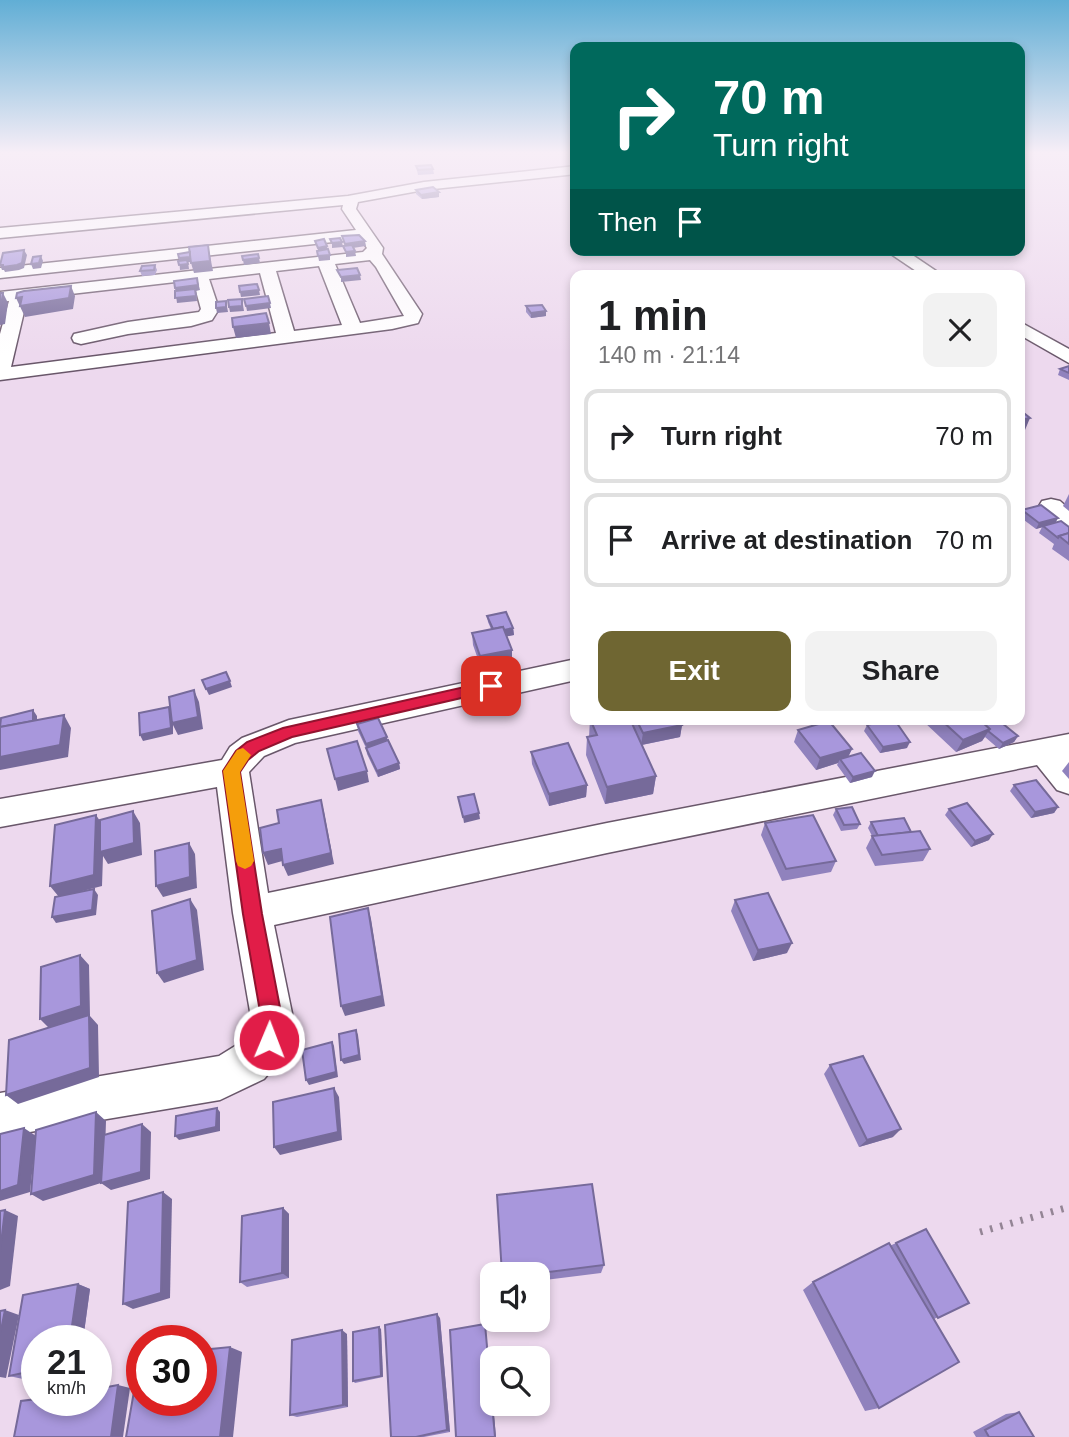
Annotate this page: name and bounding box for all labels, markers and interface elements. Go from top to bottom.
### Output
icon: right [598,70,689,161]
text: 70 m [713,70,825,124]
text: Turn right [713,127,849,163]
icon: arrive [671,203,709,241]
text: Then [598,207,657,237]
text: 1 min [598,292,708,339]
button: close [923,293,997,367]
text: 140 m · 21:14 [598,342,740,368]
icon: right [602,417,640,455]
text: Turn right [661,421,782,451]
text: 70 m [935,421,993,451]
icon: arrive [602,521,640,559]
text: Arrive at destination [661,525,912,555]
text: 70 m [935,525,993,555]
button: Exit [598,631,791,711]
button: Share [805,631,997,711]
pin [461,656,521,716]
icon: arrive [472,667,510,705]
position arrow [232,1003,306,1077]
map controls [480,1262,550,1416]
button: sound [480,1262,550,1332]
speed limit sign: 30 [126,1325,217,1416]
text: 21 [47,1342,86,1381]
button: search [480,1346,550,1416]
text: km/h [47,1378,86,1398]

